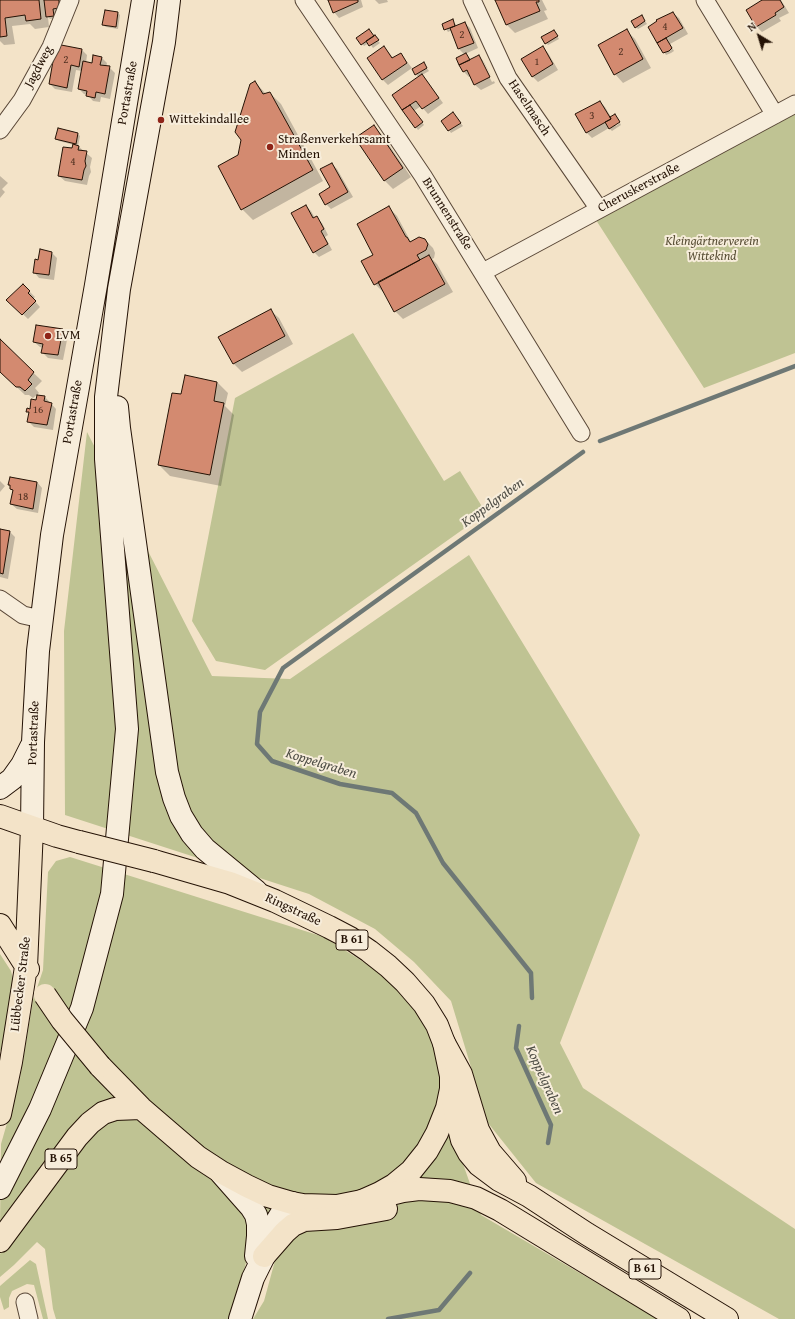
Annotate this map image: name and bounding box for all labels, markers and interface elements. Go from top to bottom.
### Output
north arrow [739,16,779,56]
text: N [744,18,759,35]
house number: 4 [662,20,668,34]
house number: 2 [459,28,465,42]
street label: Jagdweg [22,43,56,91]
house number: 2 [618,45,624,59]
house number: 2 [63,53,69,67]
house number: 1 [534,55,540,69]
street label: Portastraße [115,60,141,126]
street label: Haselmasch [505,77,553,139]
house number: 3 [589,109,595,123]
place label: Wittekindallee [169,112,249,128]
marker: Wittekindallee [156,115,166,125]
place label: Straßenverkehrsamt Minden [278,132,391,163]
marker: Straßenverkehrsamt Minden [265,142,275,152]
house number: 4 [70,155,76,169]
street label: Cheruskerstraße [595,160,683,216]
street label: Brunnenstraße [418,175,476,253]
park label: Kleingärtnerverein Wittekind [665,234,759,265]
place label: LVM [56,328,80,344]
marker: LVM [43,331,53,341]
street label: Portastraße [60,379,86,445]
house number: 16 [33,403,43,417]
water label: Koppelgraben [458,475,528,531]
house number: 18 [18,490,28,504]
street label: Portastraße [25,700,43,766]
water label: Koppelgraben [283,745,359,783]
street label: Ringstraße [263,890,323,930]
road number: B 61 [336,930,368,950]
street label: Lübbecker Straße [7,936,35,1032]
water label: Koppelgraben [521,1043,567,1117]
road number: B 65 [45,1149,77,1169]
road number: B 61 [629,1259,661,1279]

